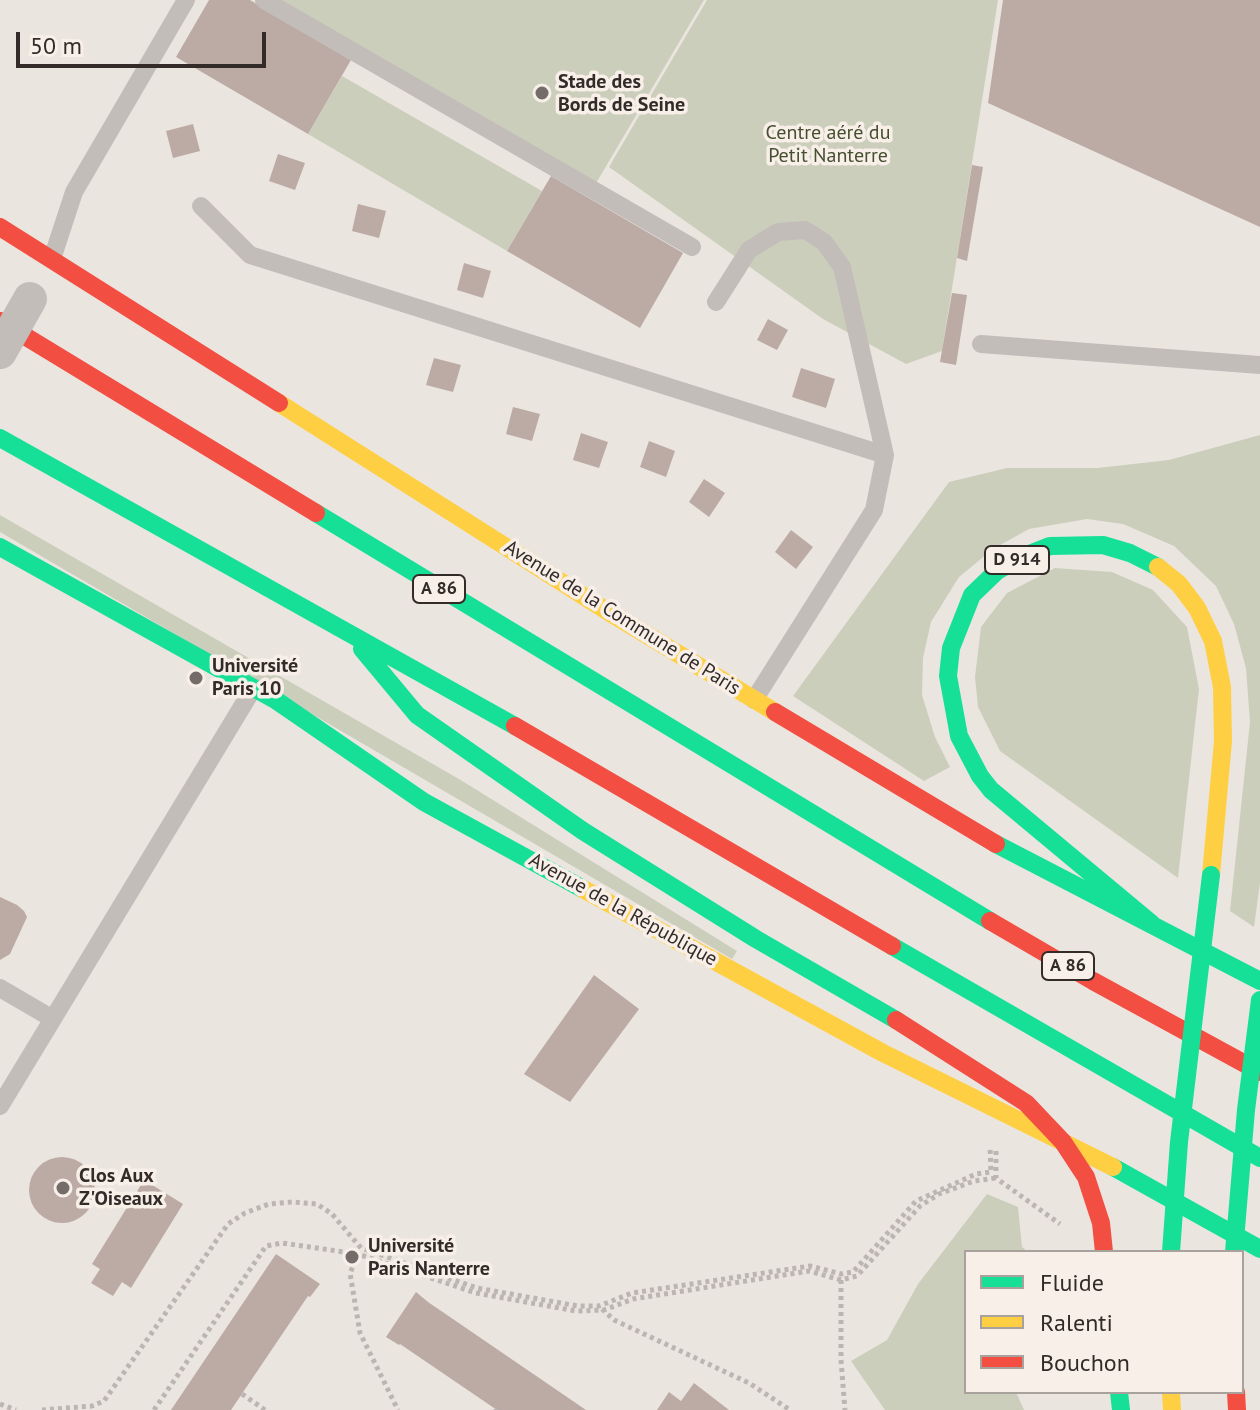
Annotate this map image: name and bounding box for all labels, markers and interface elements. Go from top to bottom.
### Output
scale bar [20,16,270,66]
text: 50 m [30,30,82,61]
place label: Stade des Bords de Seine [558,70,685,117]
marker: Stade des Bords de Seine [533,84,551,102]
park label: Centre aéré du Petit Nanterre [766,121,890,168]
street label: Avenue de la Commune de Paris [500,535,744,701]
road number: D 914 [985,546,1049,574]
road number: A 86 [413,575,465,603]
place label: Université Paris 10 [212,654,298,701]
marker: Université Paris 10 [187,669,205,687]
street label: Avenue de la République [525,848,721,972]
road number: A 86 [1042,952,1094,980]
place label: Clos Aux Z'Oiseaux [79,1164,163,1211]
marker: Clos Aux Z'Oiseaux [54,1179,72,1197]
place label: Université Paris Nanterre [368,1234,490,1281]
marker: Université Paris Nanterre [343,1248,361,1266]
legend [964,1250,1244,1394]
text: Fluide [1040,1267,1104,1298]
text: Ralenti [1040,1307,1113,1338]
text: Bouchon [1040,1347,1130,1378]

